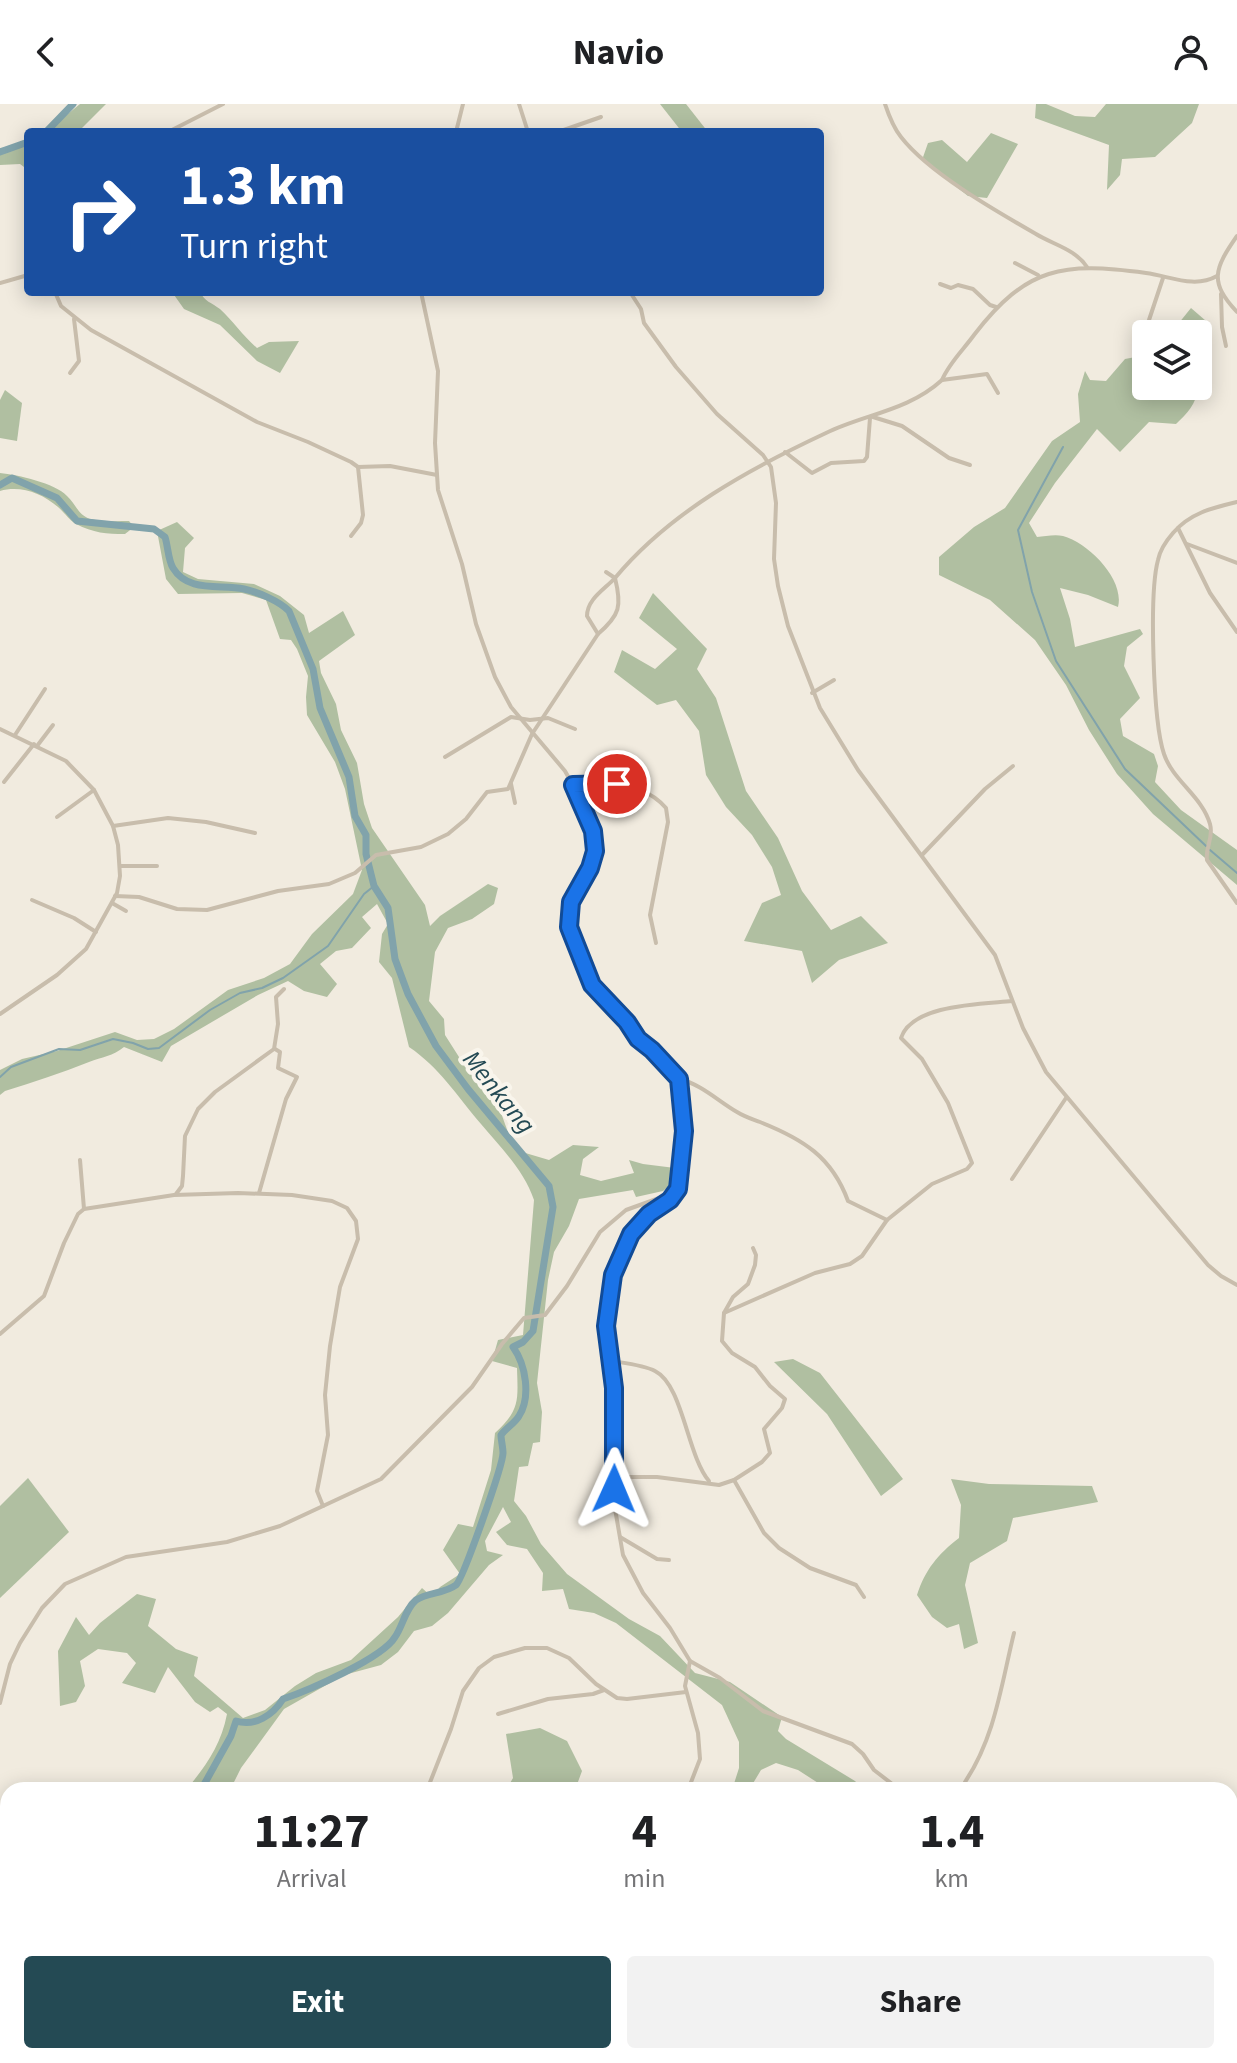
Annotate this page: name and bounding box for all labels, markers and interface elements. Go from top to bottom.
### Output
text: Navio [573,27,664,78]
icon: back [24,30,68,74]
icon: person [1169,30,1213,74]
text: 1.3 km [180,147,346,226]
icon: right [48,160,152,264]
text: Turn right [180,221,328,272]
map controls [1132,320,1212,400]
button: layers [1132,320,1212,400]
pin [583,750,651,818]
icon: arrive [595,762,639,806]
water label: Menkang [454,1042,544,1142]
position arrow [572,1447,656,1531]
text: 11:27 [254,1798,370,1866]
text: 4 [632,1798,657,1866]
text: 1.4 [919,1798,984,1866]
text: Arrival [277,1860,347,1897]
text: min [623,1860,665,1897]
text: km [935,1860,969,1897]
button: Exit [24,1956,611,2048]
button: Share [627,1956,1214,2048]

